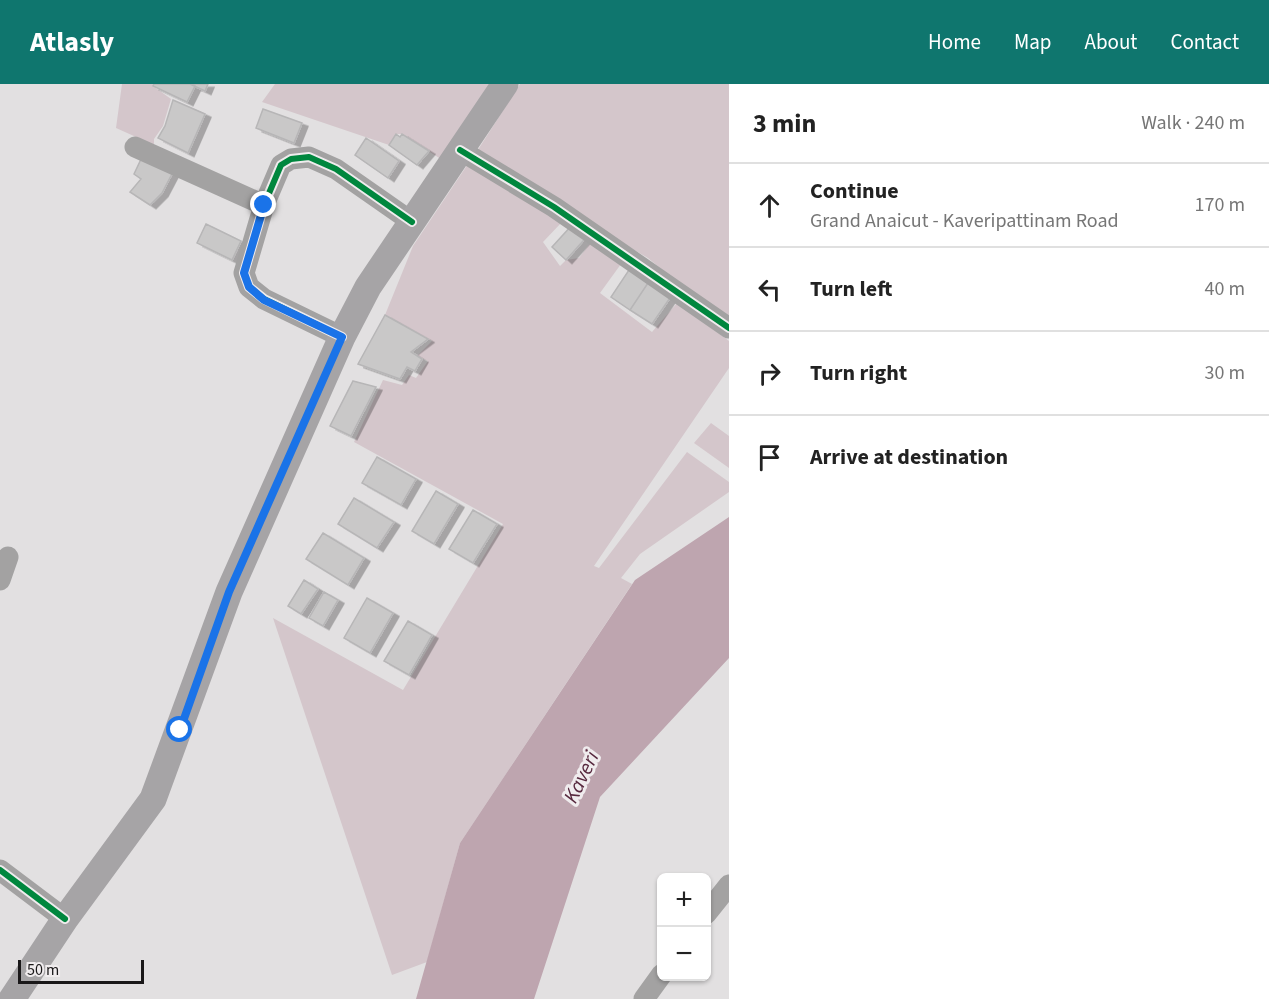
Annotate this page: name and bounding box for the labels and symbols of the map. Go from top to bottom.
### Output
route end [250,191,276,217]
route start [166,716,192,742]
water label: Kaveri [556,745,607,808]
scale bar [18,957,144,984]

